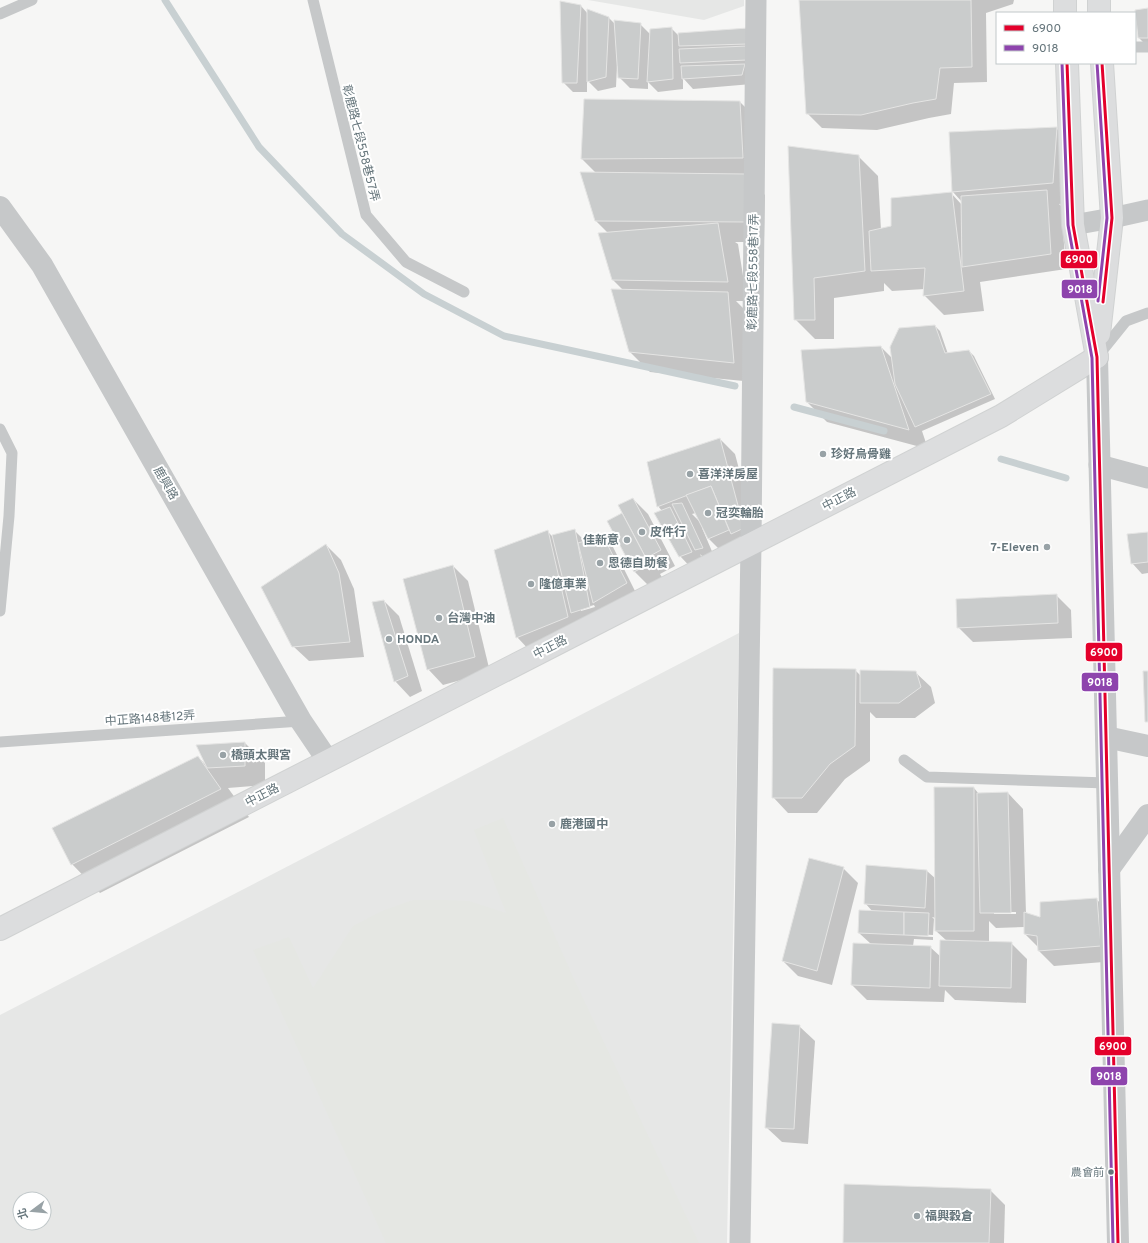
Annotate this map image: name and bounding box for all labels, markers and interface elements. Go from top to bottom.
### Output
legend [996,12,1136,64]
text: 6900 [1032,21,1061,37]
text: 9018 [1032,41,1059,57]
street label: 彰鹿路七段558巷57弄 [338,83,382,203]
street label: 彰鹿路七段558巷17弄 [745,213,763,331]
line badge: 6900 [1060,250,1098,269]
text: 6900 [1065,253,1093,267]
line badge: 9018 [1061,279,1098,299]
text: 9018 [1067,283,1093,297]
place label: 珍好烏骨雞 [831,447,891,463]
marker: 珍好烏骨雞 [818,449,828,459]
street label: 鹿興路 [149,464,181,503]
place label: 喜洋洋房屋 [698,467,758,483]
marker: 喜洋洋房屋 [685,469,695,479]
street label: 中正路 [820,485,859,515]
place label: 冠奕輪胎 [716,506,764,522]
marker: 冠奕輪胎 [703,508,713,518]
place label: 皮件行 [650,525,686,541]
marker: 皮件行 [637,527,647,537]
place label: 佳新意 [583,533,619,549]
marker: 佳新意 [622,535,632,545]
place label: 7-Eleven [990,540,1039,556]
marker: 7-Eleven [1042,542,1052,552]
place label: 恩德自助餐 [608,556,668,572]
marker: 恩德自助餐 [595,558,605,568]
place label: 隆億車業 [539,577,587,593]
marker: 隆億車業 [526,579,536,589]
place label: 台灣中油 [447,611,495,627]
marker: 台灣中油 [434,613,444,623]
place label: HONDA [397,632,440,648]
street label: 中正路 [531,633,570,663]
marker: HONDA [384,634,394,644]
line badge: 6900 [1085,642,1123,662]
text: 6900 [1090,646,1118,660]
line badge: 9018 [1081,672,1119,692]
text: 9018 [1087,676,1113,690]
street label: 中正路148巷12弄 [104,708,196,730]
place label: 橋頭太興宮 [231,748,291,764]
marker: 橋頭太興宮 [218,750,228,760]
street label: 中正路 [243,781,282,811]
place label: 鹿港國中 [560,817,608,833]
marker: 鹿港國中 [547,819,557,829]
line badge: 6900 [1094,1036,1132,1056]
text: 6900 [1099,1040,1127,1054]
line badge: 9018 [1090,1066,1128,1086]
text: 9018 [1096,1070,1122,1084]
place label: 農會前 [1071,1166,1104,1180]
marker: 農會前 [1106,1167,1116,1177]
north arrow [12,1191,52,1231]
text: 北 [15,1206,32,1221]
place label: 福興穀倉 [925,1209,973,1225]
marker: 福興穀倉 [912,1211,922,1221]

